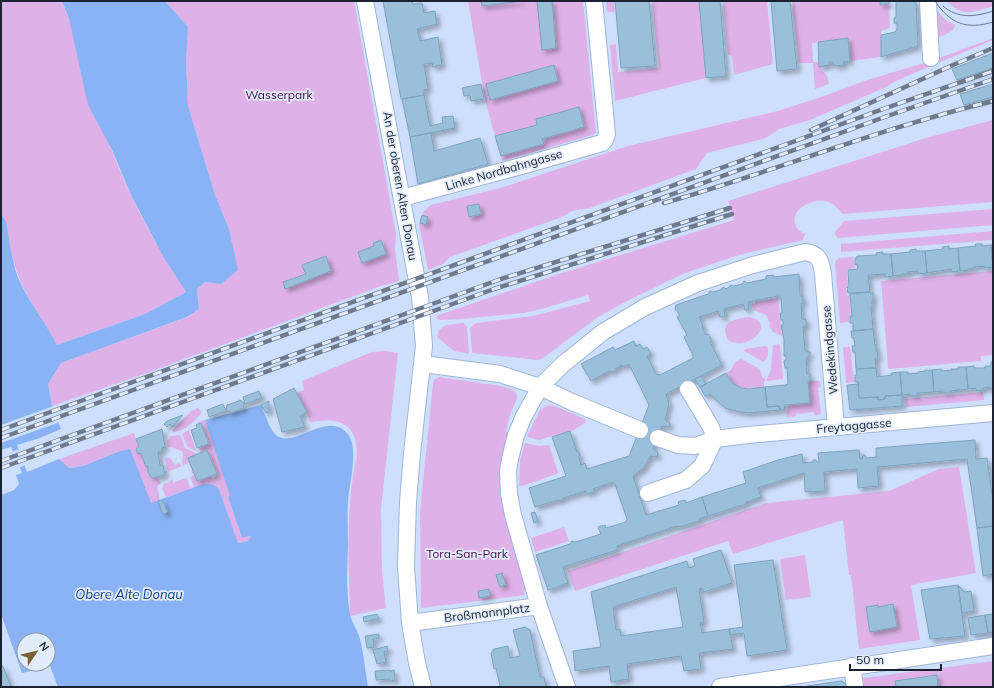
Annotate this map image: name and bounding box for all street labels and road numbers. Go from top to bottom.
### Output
street label: An der oberen Alten Donau [380,110,421,262]
street label: Linke Nordbahngasse [444,146,564,193]
street label: Wedekindgasse [818,305,841,395]
street label: Freytaggasse [816,415,892,436]
street label: Broßmannplatz [443,600,531,625]

